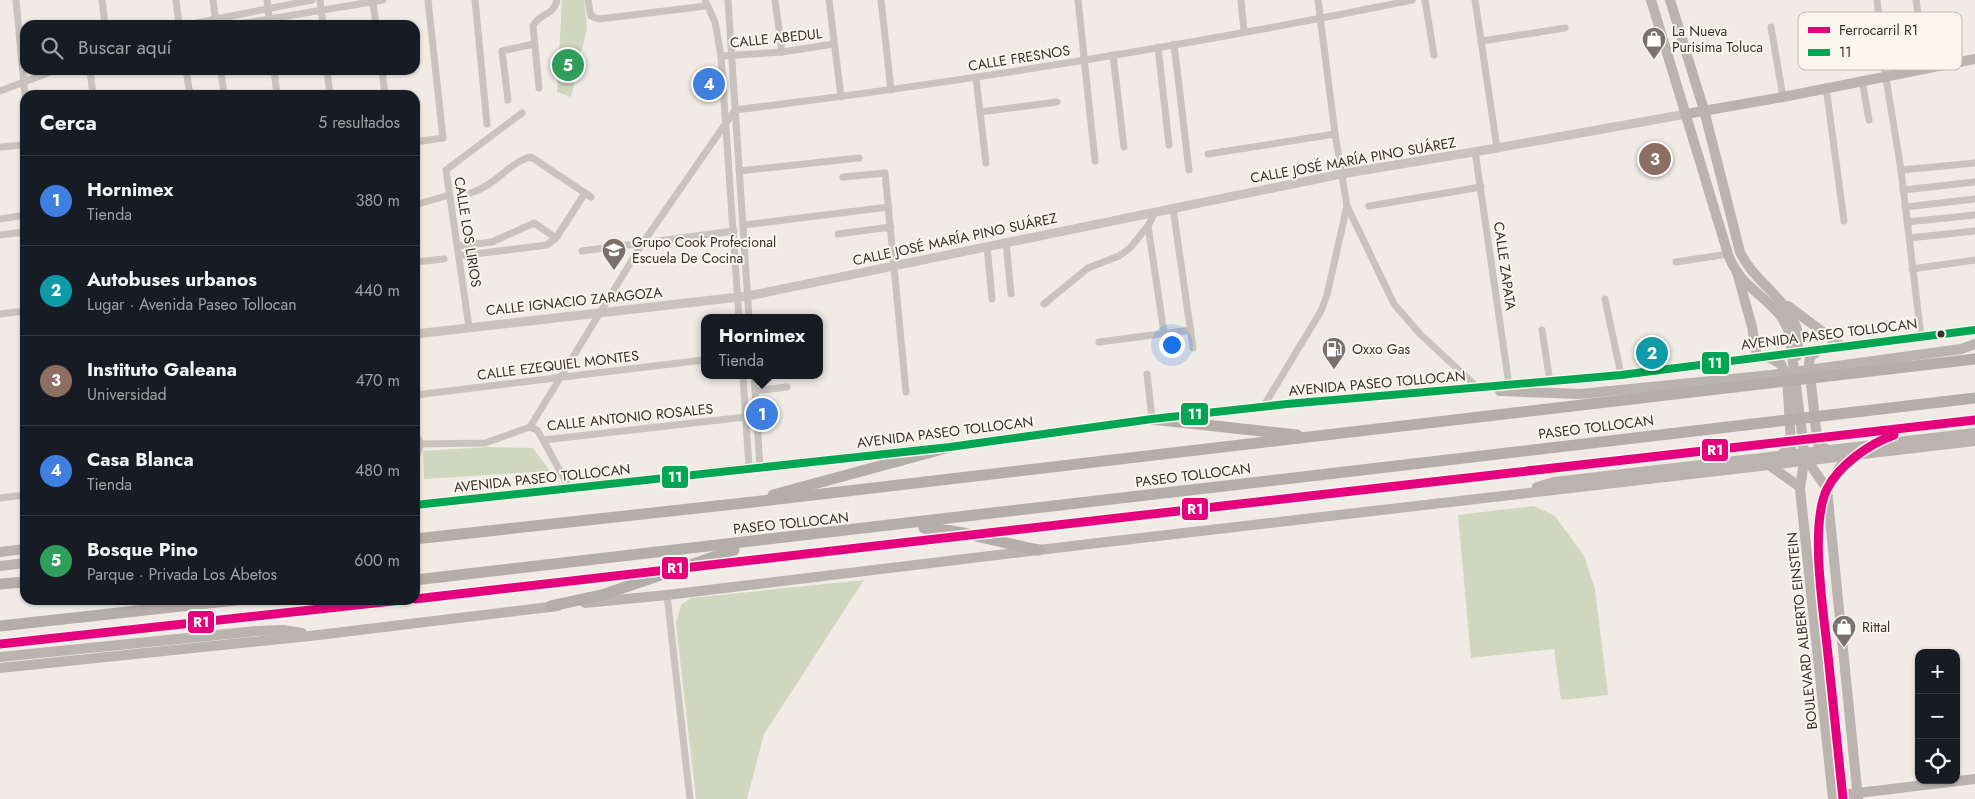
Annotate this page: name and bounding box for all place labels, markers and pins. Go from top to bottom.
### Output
place label: La Nueva Purisima Toluca [1672,21,1763,57]
shop icon: La Nueva Purisima Toluca [1641,26,1667,60]
pin: 5 [552,46,584,84]
pin: 4 [693,65,725,103]
pin: 3 [1639,140,1671,178]
place label: Grupo Cook Profecional Escuela De Cocina [632,232,776,268]
school or university icon: Grupo Cook Profecional Escuela De Cocina [601,237,627,271]
unlabelled marker [1936,329,1946,339]
pin: 2 [1636,334,1668,372]
fuel station icon: Oxxo Gas [1321,336,1347,370]
place label: Oxxo Gas [1352,339,1410,359]
pin: 1 [746,395,778,433]
shop icon: Rittal [1831,614,1857,648]
place label: Rittal [1862,617,1890,637]

